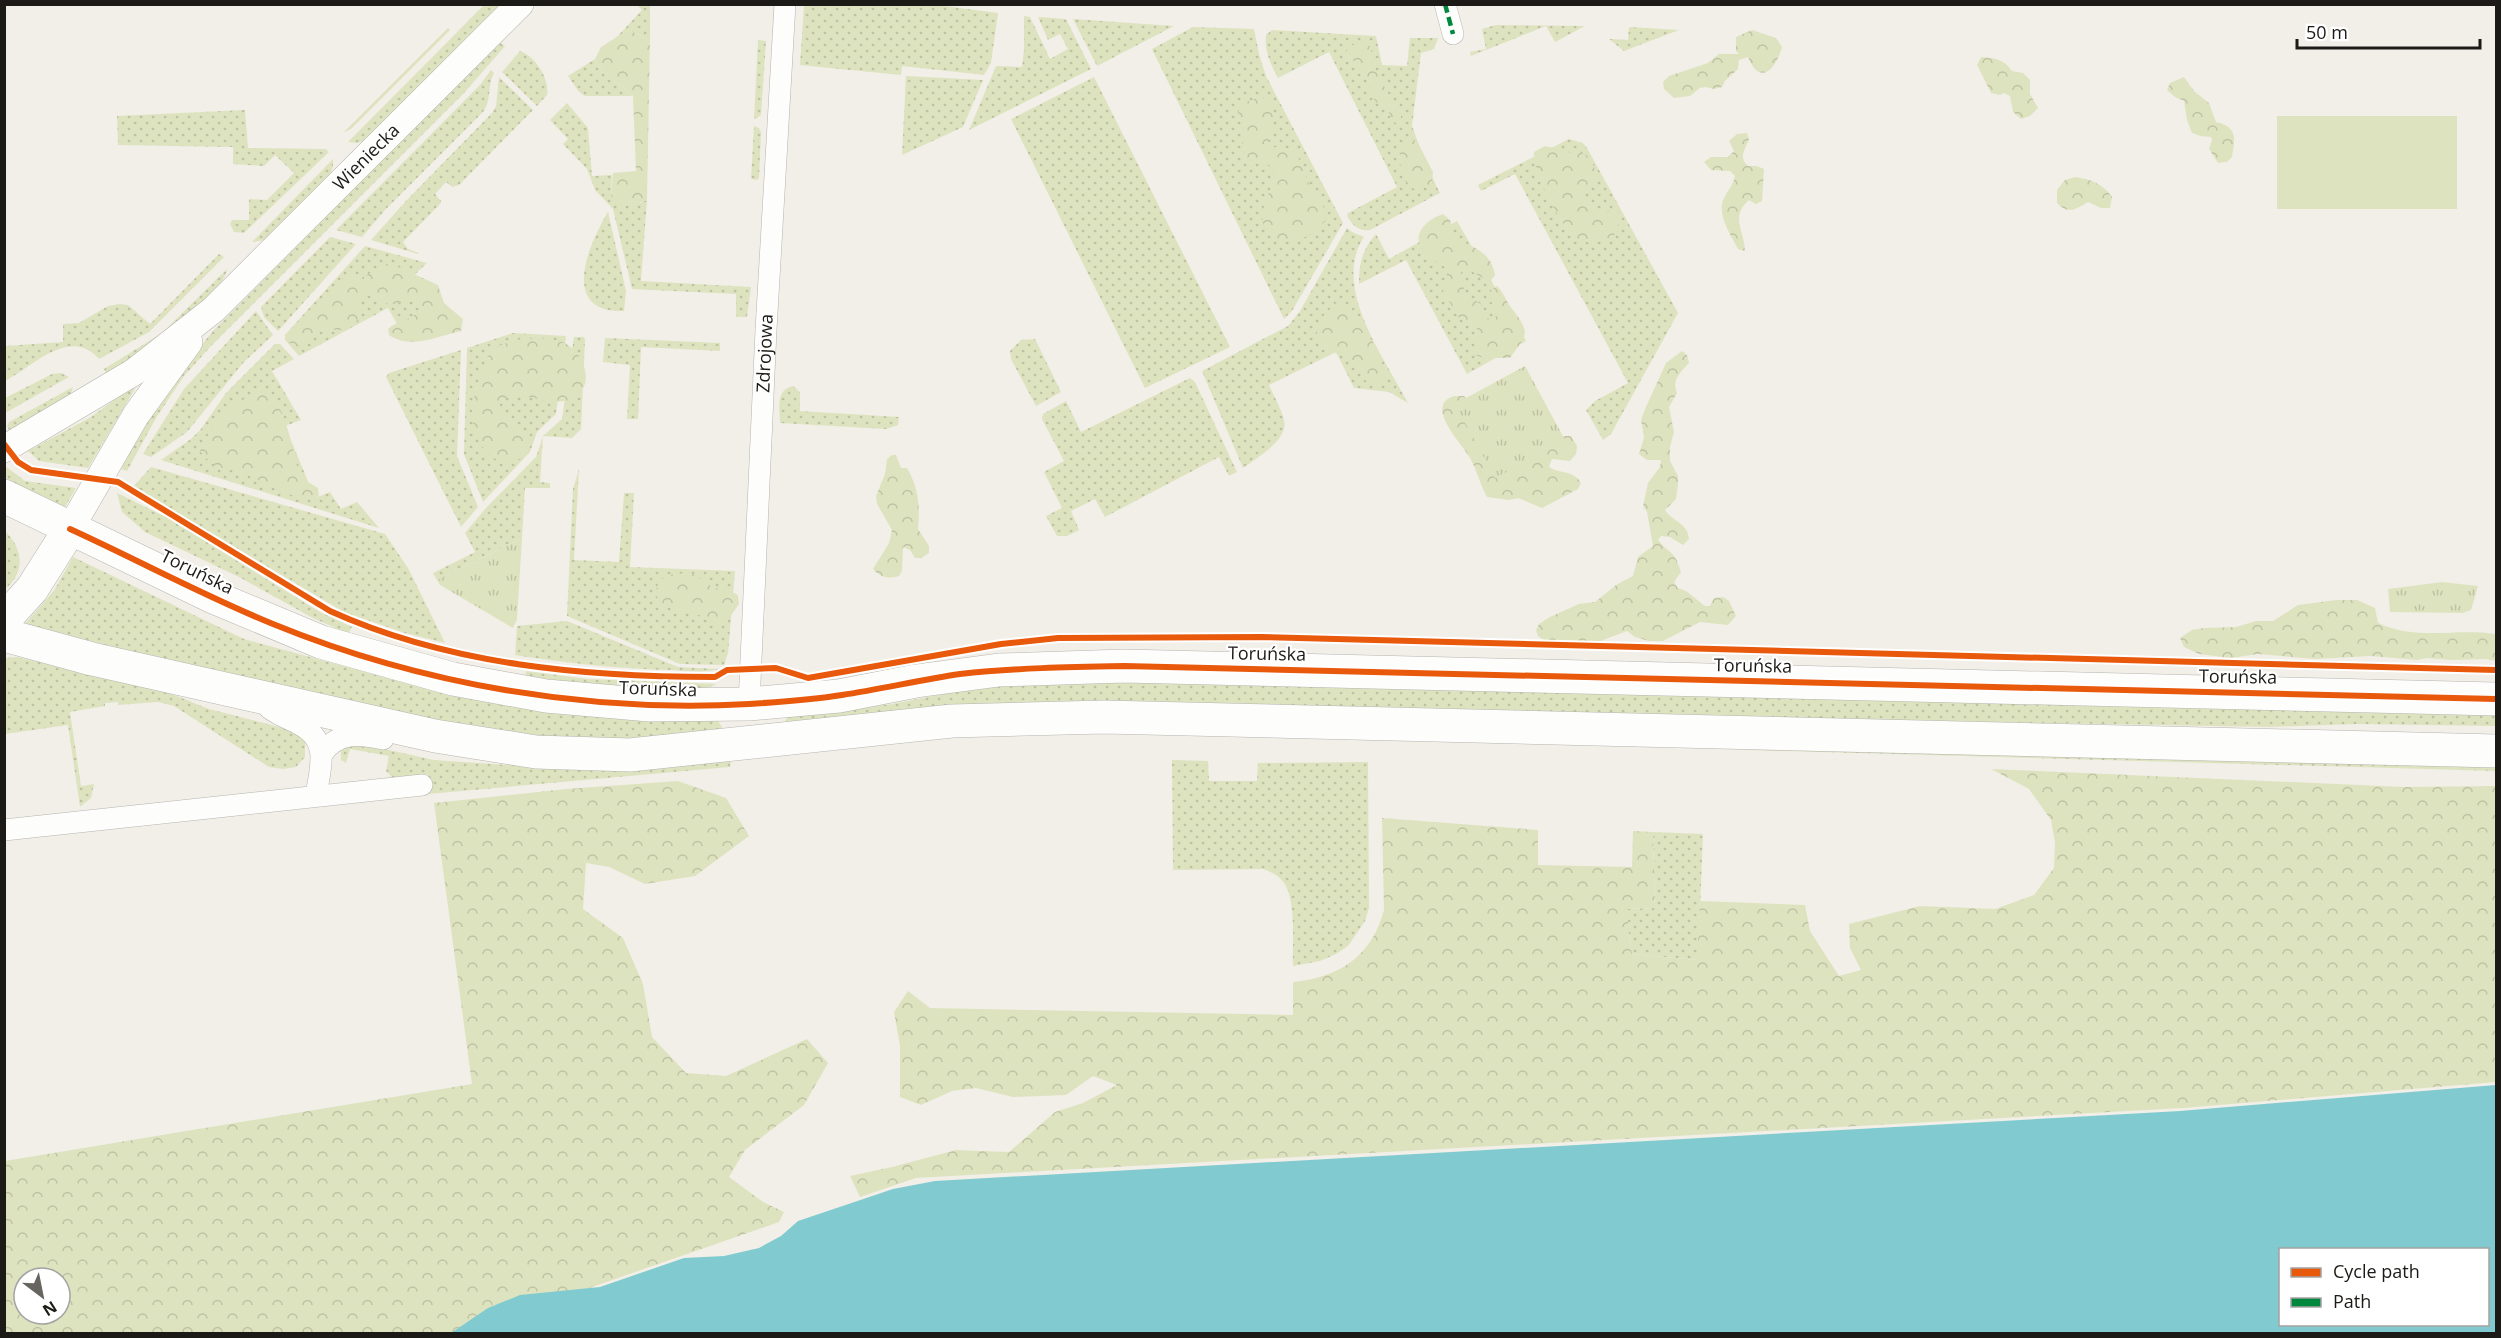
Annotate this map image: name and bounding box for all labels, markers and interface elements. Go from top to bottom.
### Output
scale bar [2297,12,2480,50]
text: 50 m [2306,20,2348,44]
street label: Wieniecka [327,118,404,195]
street label: Zdrojowa [750,313,778,393]
street label: Toruńska [157,543,238,599]
street label: Toruńska [1228,640,1306,666]
street label: Toruńska [1714,652,1792,678]
street label: Toruńska [2199,663,2277,689]
street label: Toruńska [619,675,698,701]
legend [2279,1248,2489,1326]
text: Cycle path [2333,1259,2420,1283]
north arrow [12,1266,72,1326]
text: Path [2333,1289,2371,1313]
text: N [39,1296,61,1321]

